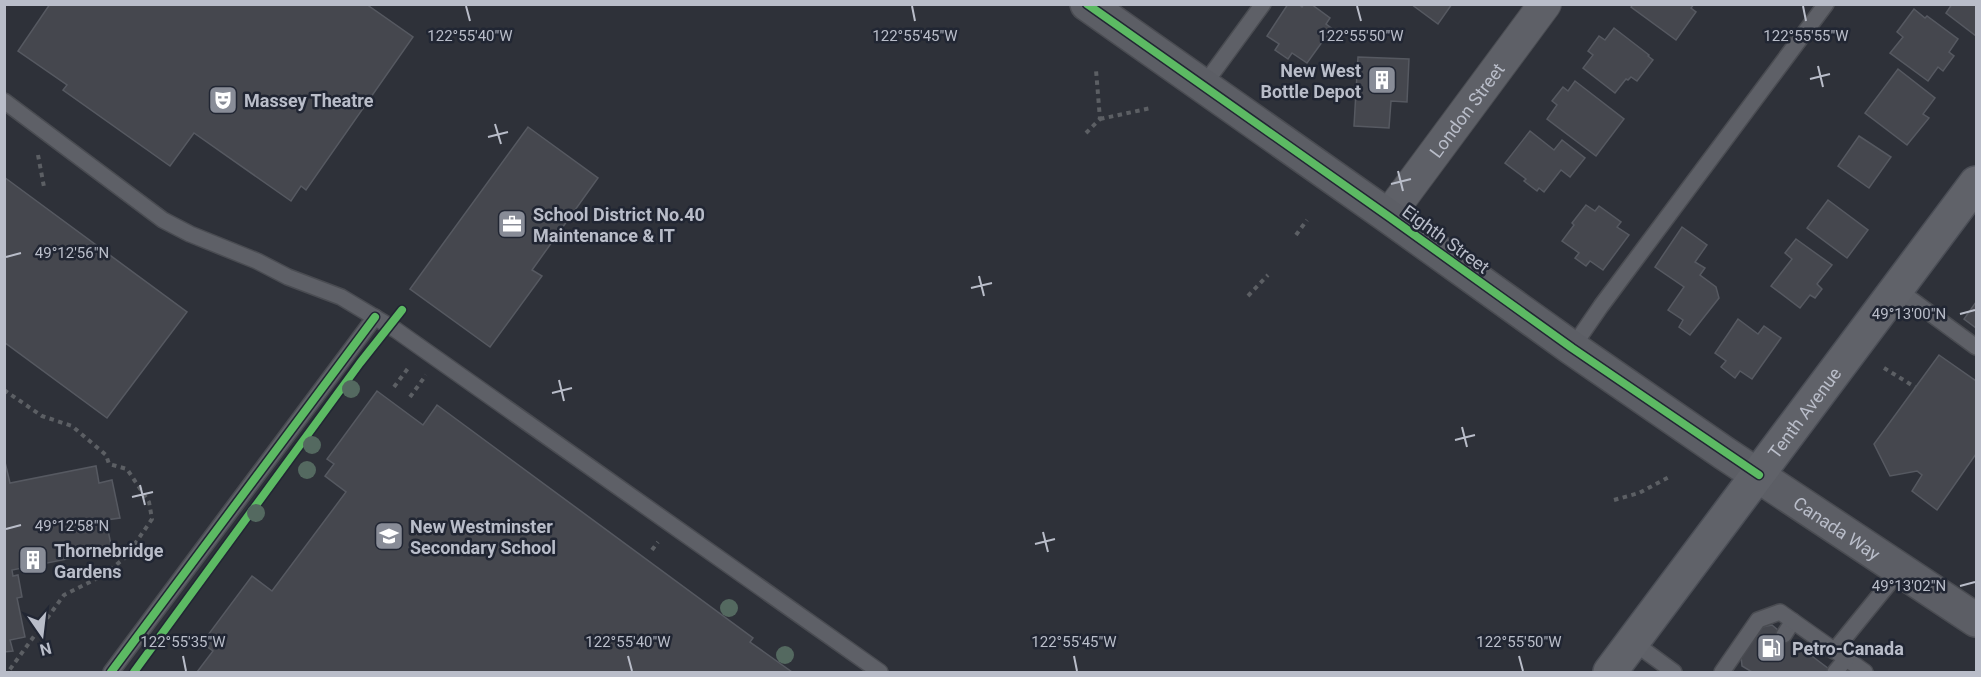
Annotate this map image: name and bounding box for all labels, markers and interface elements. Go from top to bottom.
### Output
text: 122°55'40"W [427,27,513,45]
text: 122°55'45"W [872,27,958,45]
text: 122°55'50"W [1318,27,1404,45]
text: 122°55'55"W [1763,27,1849,45]
street label: London Street [1425,58,1508,161]
place label: New West Bottle Depot [1260,60,1361,102]
building icon: New West Bottle Depot [1366,64,1398,96]
theatre icon: Massey Theatre [207,84,239,116]
place label: Massey Theatre [244,90,374,111]
street label: Eighth Street [1398,200,1494,278]
place label: School District No.40 Maintenance & IT [533,204,705,246]
office icon: School District No.40 Maintenance & IT [496,208,528,240]
text: 49°12'56"N [35,244,109,262]
text: 49°13'00"N [1872,305,1946,323]
street label: Tenth Avenue [1763,363,1845,462]
street label: Canada Way [1790,492,1885,564]
place label: New Westminster Secondary School [410,516,556,558]
text: 49°12'58"N [35,517,109,535]
school or university icon: New Westminster Secondary School [373,520,405,552]
place label: Thornebridge Gardens [54,540,164,582]
building icon: Thornebridge Gardens [17,544,49,576]
text: 49°13'02"N [1872,577,1946,595]
north arrow [12,605,72,665]
fuel station icon: Petro-Canada [1755,632,1787,664]
text: 122°55'35"W [140,633,226,651]
text: 122°55'40"W [585,633,671,651]
text: 122°55'45"W [1031,633,1117,651]
text: 122°55'50"W [1476,633,1562,651]
text: N [38,638,53,660]
place label: Petro-Canada [1792,638,1904,659]

